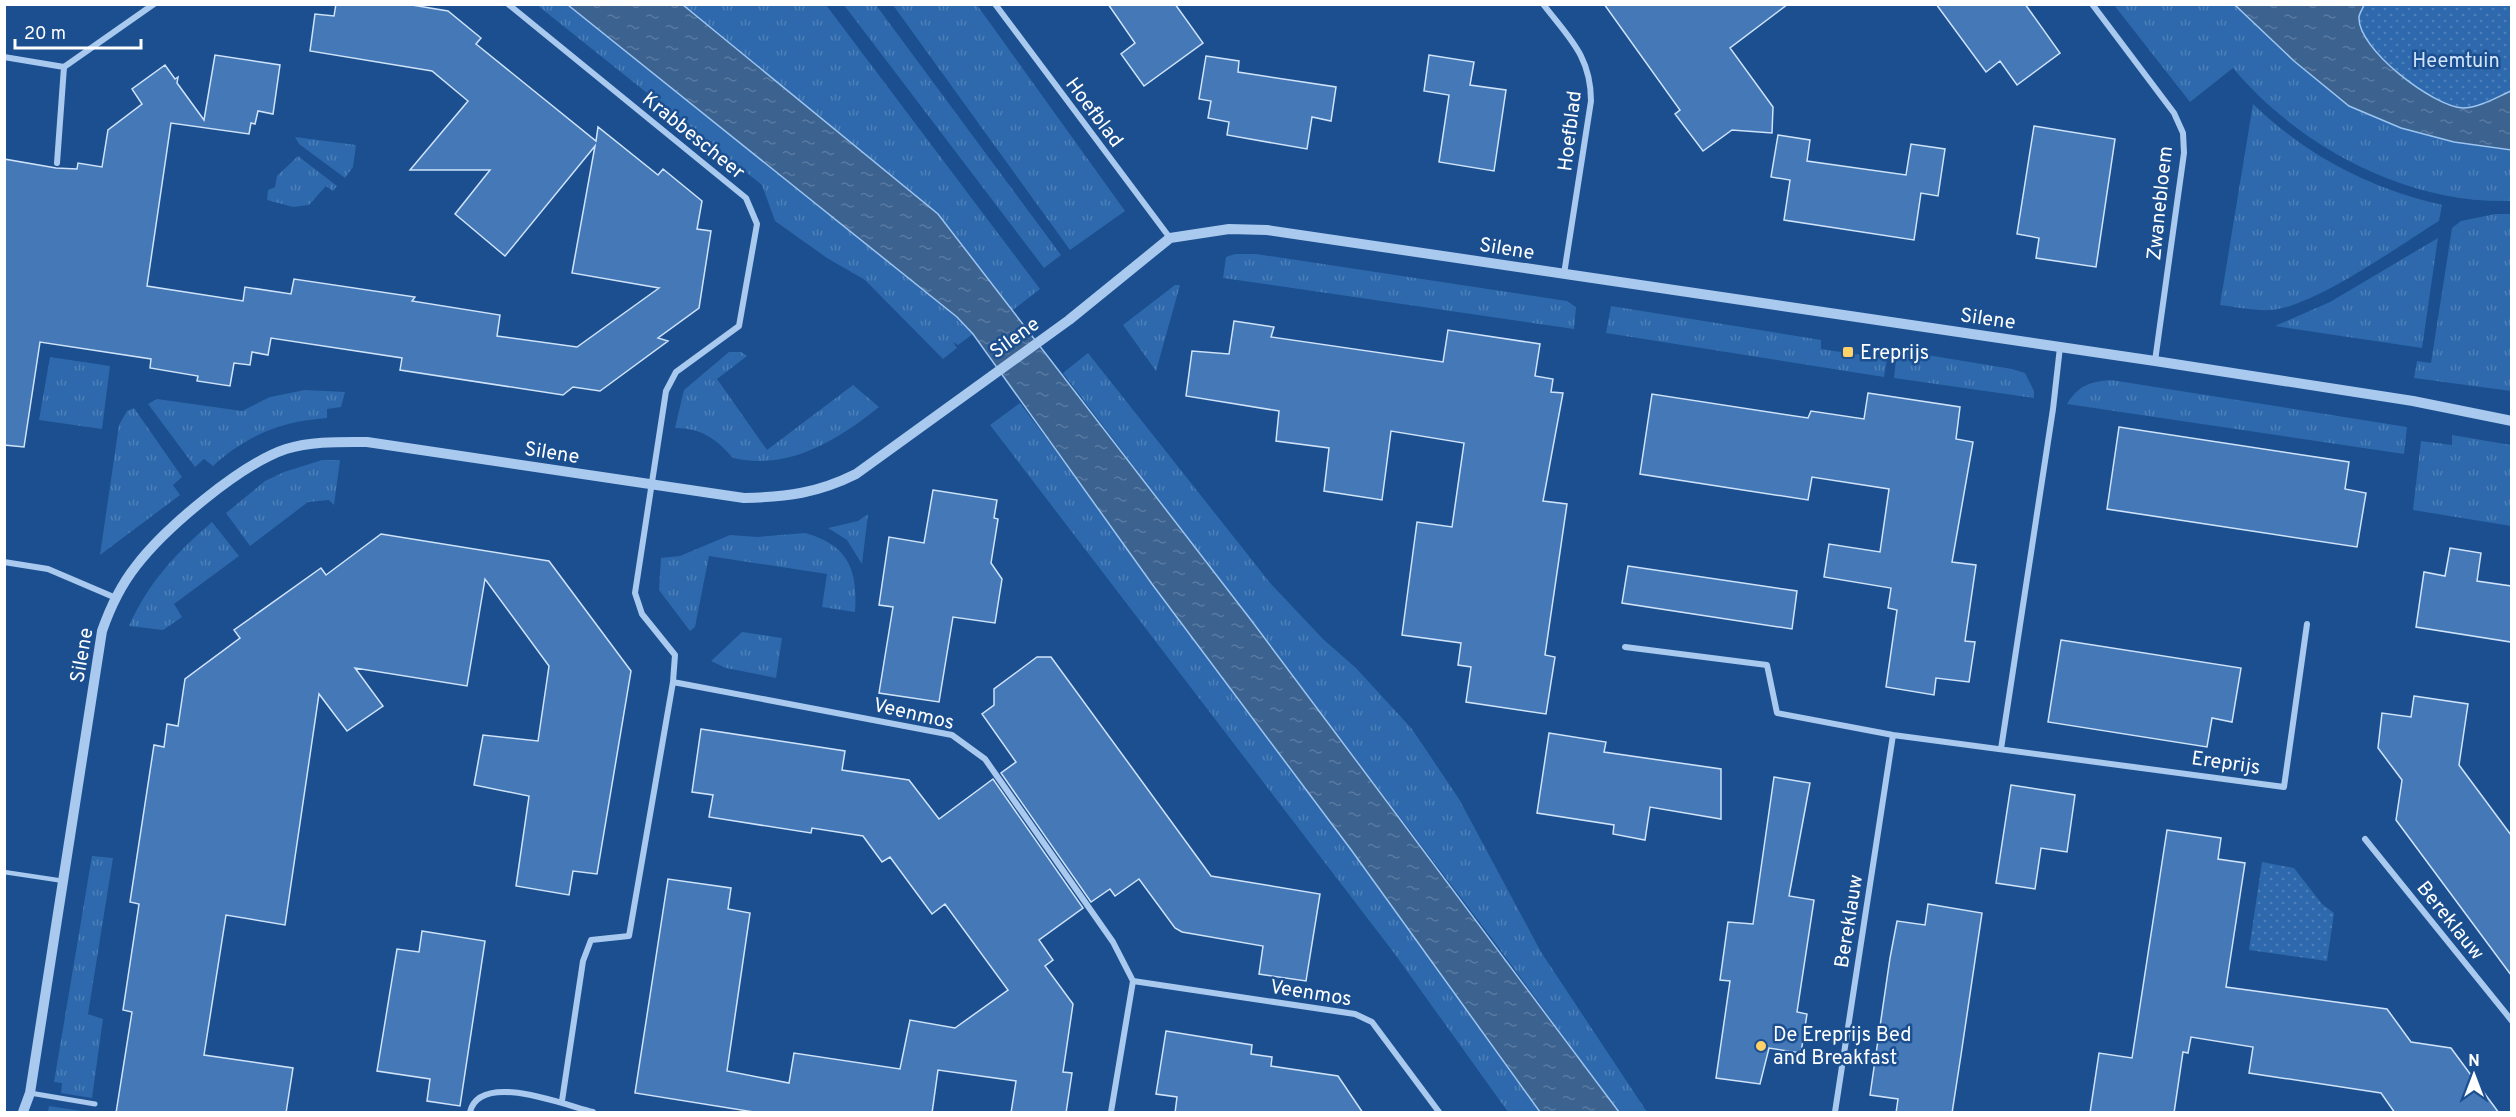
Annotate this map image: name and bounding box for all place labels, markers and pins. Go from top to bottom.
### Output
place label: Ereprijs [1860,341,1929,367]
marker: Ereprijs [1841,345,1855,359]
place label: De Ereprijs Bed and Breakfast [1773,1023,1911,1072]
marker: De Ereprijs Bed and Breakfast [1754,1039,1768,1053]

